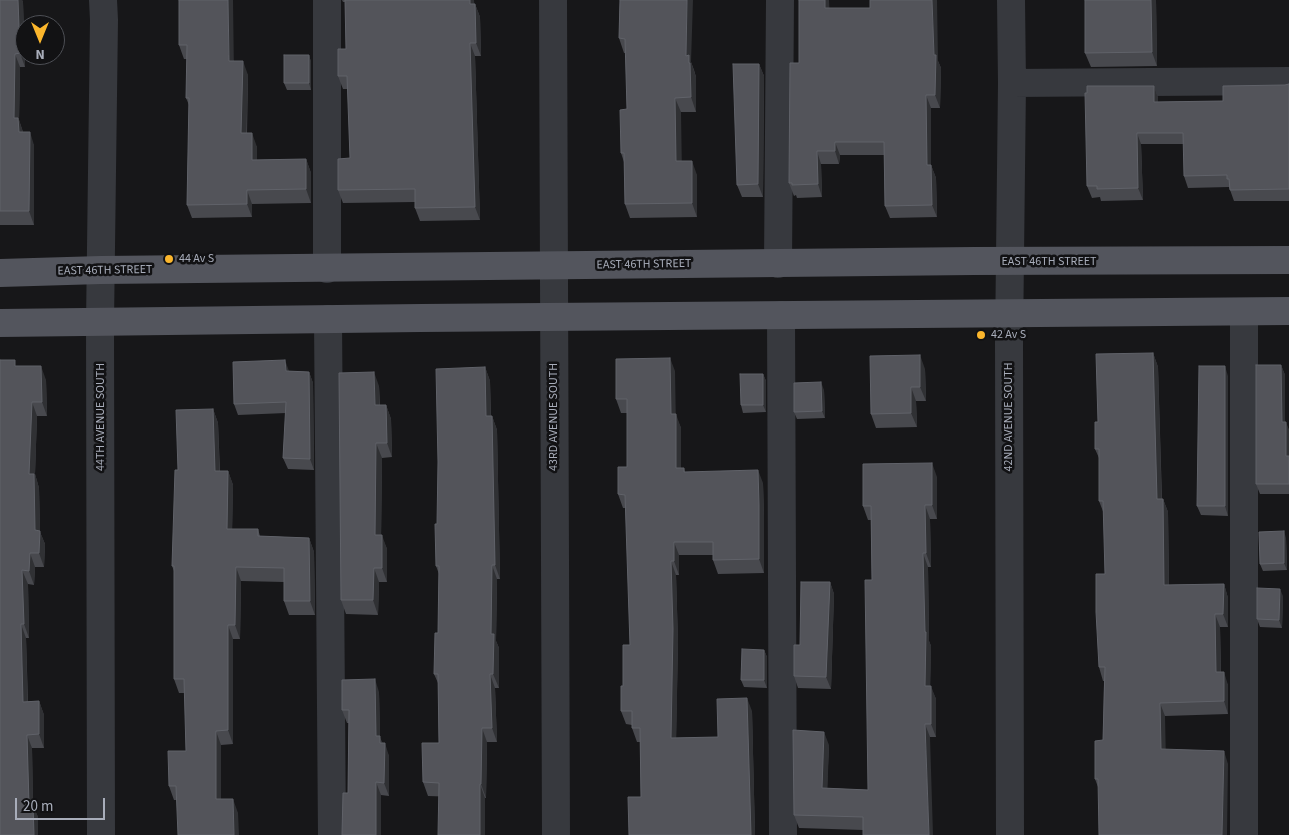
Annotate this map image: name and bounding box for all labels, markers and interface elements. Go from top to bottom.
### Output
north arrow [15,15,65,65]
text: N [35,44,45,64]
place label: 44 Av S [179,252,214,266]
marker: 44 Av S [163,253,175,265]
street label: EAST 46TH STREET [1002,255,1096,269]
street label: EAST 46TH STREET [596,257,692,273]
street label: EAST 46TH STREET [57,263,153,279]
place label: 42 Av S [991,328,1026,342]
marker: 42 Av S [975,329,987,341]
street label: 44TH AVENUE SOUTH [94,363,108,471]
street label: 43RD AVENUE SOUTH [547,363,561,471]
street label: 42ND AVENUE SOUTH [1002,363,1016,471]
scale bar [18,788,108,820]
text: 20 m [23,796,53,817]

